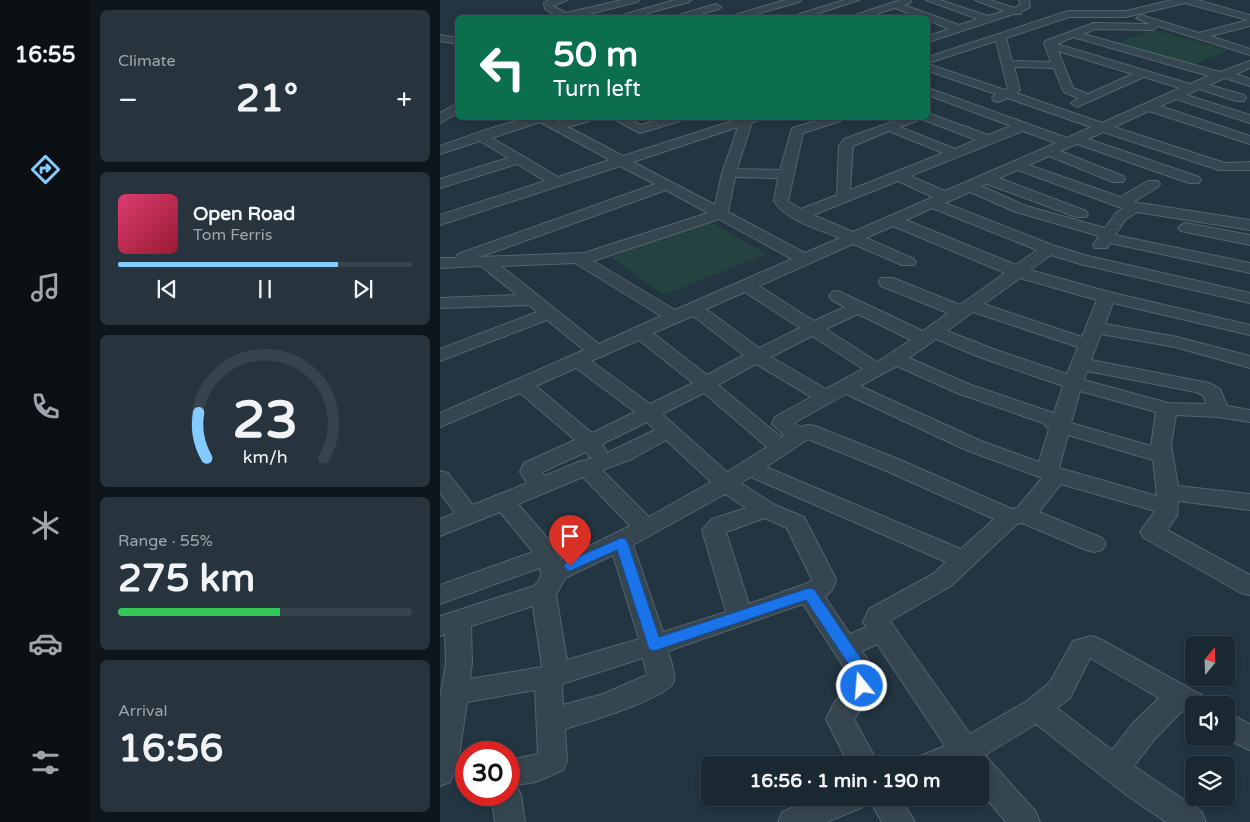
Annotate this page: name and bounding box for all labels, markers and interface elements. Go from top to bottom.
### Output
text: 50 m [553,34,638,76]
icon: left [470,35,535,100]
text: 16:55 [15,42,75,68]
text: Climate [118,51,176,71]
text: 21° [236,76,298,122]
text: Turn left [553,76,641,102]
text: − [118,83,138,117]
text: + [396,83,412,117]
icon: directions [28,152,63,187]
text: Open Road [193,203,295,225]
text: Tom Ferris [193,225,272,245]
icon: music [28,270,63,305]
icon: previous [153,275,181,303]
icon: pause [251,275,279,303]
icon: next [349,275,377,303]
icon: phone [28,389,63,424]
text: 23 [232,389,298,452]
text: km/h [243,447,287,468]
icon: climate [28,508,63,543]
pin [549,515,591,566]
icon: arrive [556,522,584,550]
text: Range · 55% [118,531,213,551]
text: 275 km [118,556,255,602]
icon: car [28,626,63,661]
north arrow [1185,636,1235,686]
map controls [1185,636,1235,806]
position arrow [835,659,887,711]
button: sound [1185,696,1235,746]
text: Arrival [118,701,167,721]
text: 16:56 [118,726,223,772]
speed limit sign: 30 [455,741,520,806]
icon: filters [28,745,63,780]
button: layers [1185,756,1235,806]
text: 16:56 · 1 min · 190 m [749,770,941,792]

